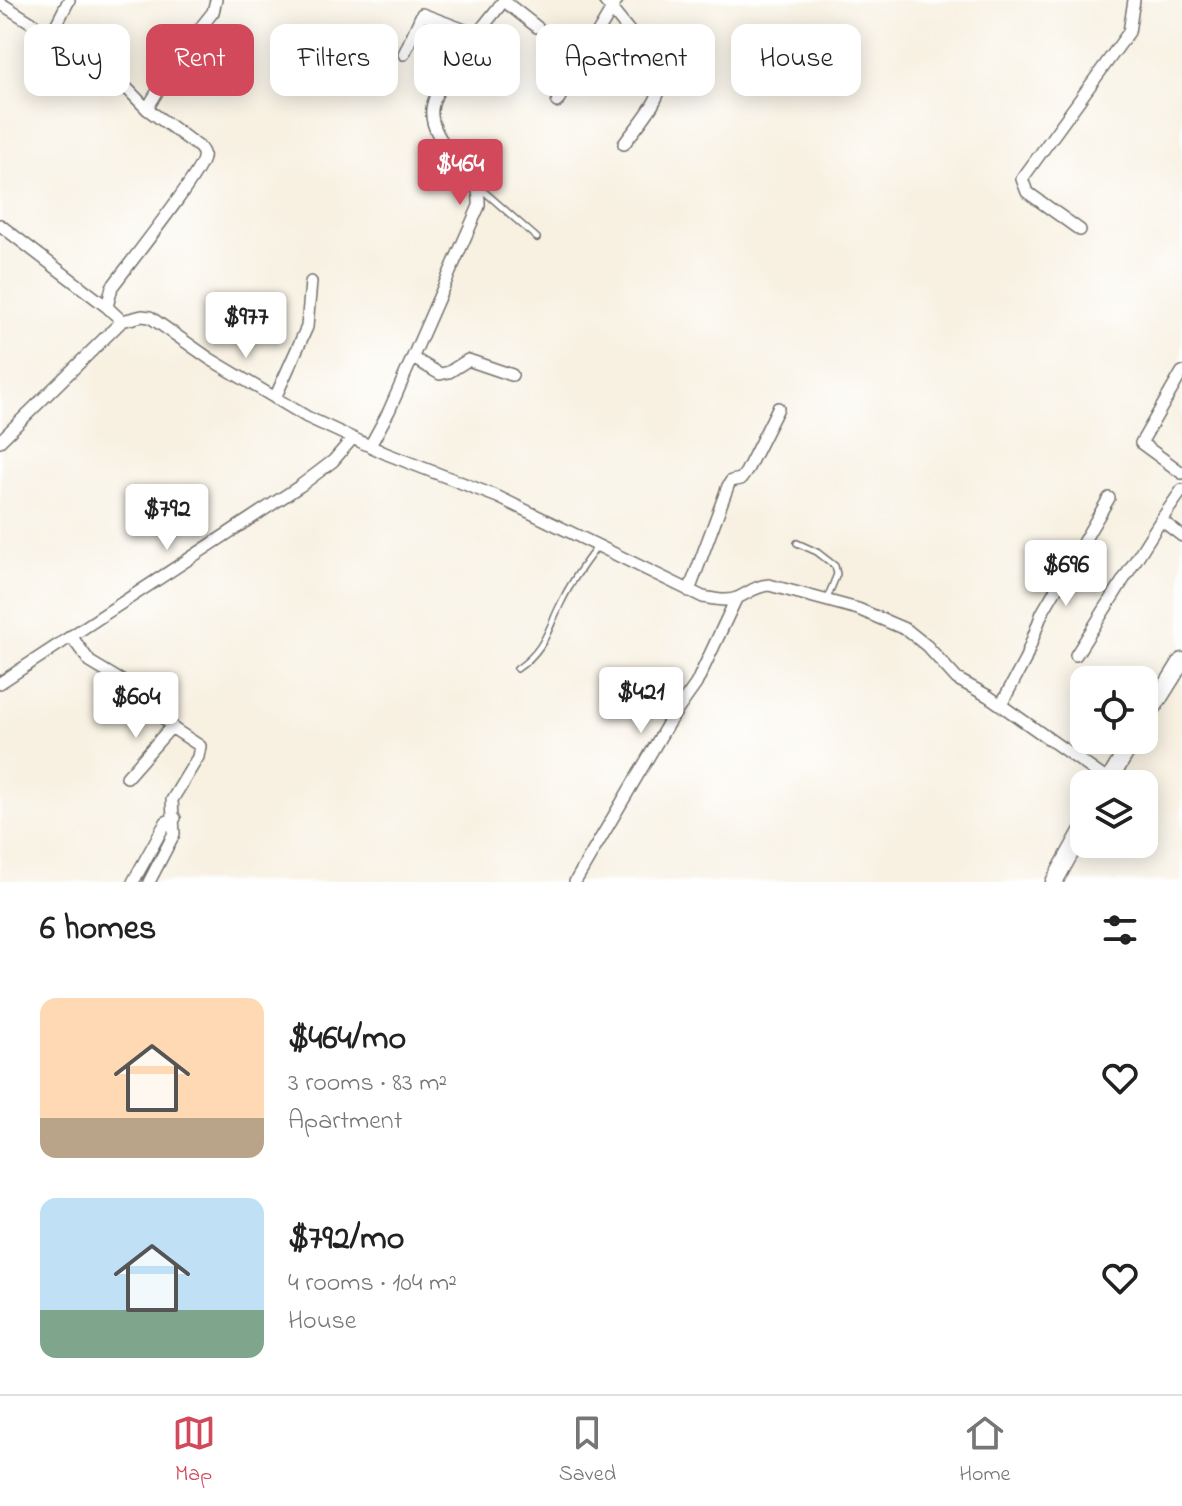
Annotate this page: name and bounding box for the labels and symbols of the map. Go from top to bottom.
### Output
pin: $464 [413,139,507,207]
pin: $977 [199,292,293,360]
pin: $792 [120,484,214,552]
pin: $696 [1019,540,1113,608]
pin: $421 [594,667,688,735]
pin: $604 [89,672,183,740]

